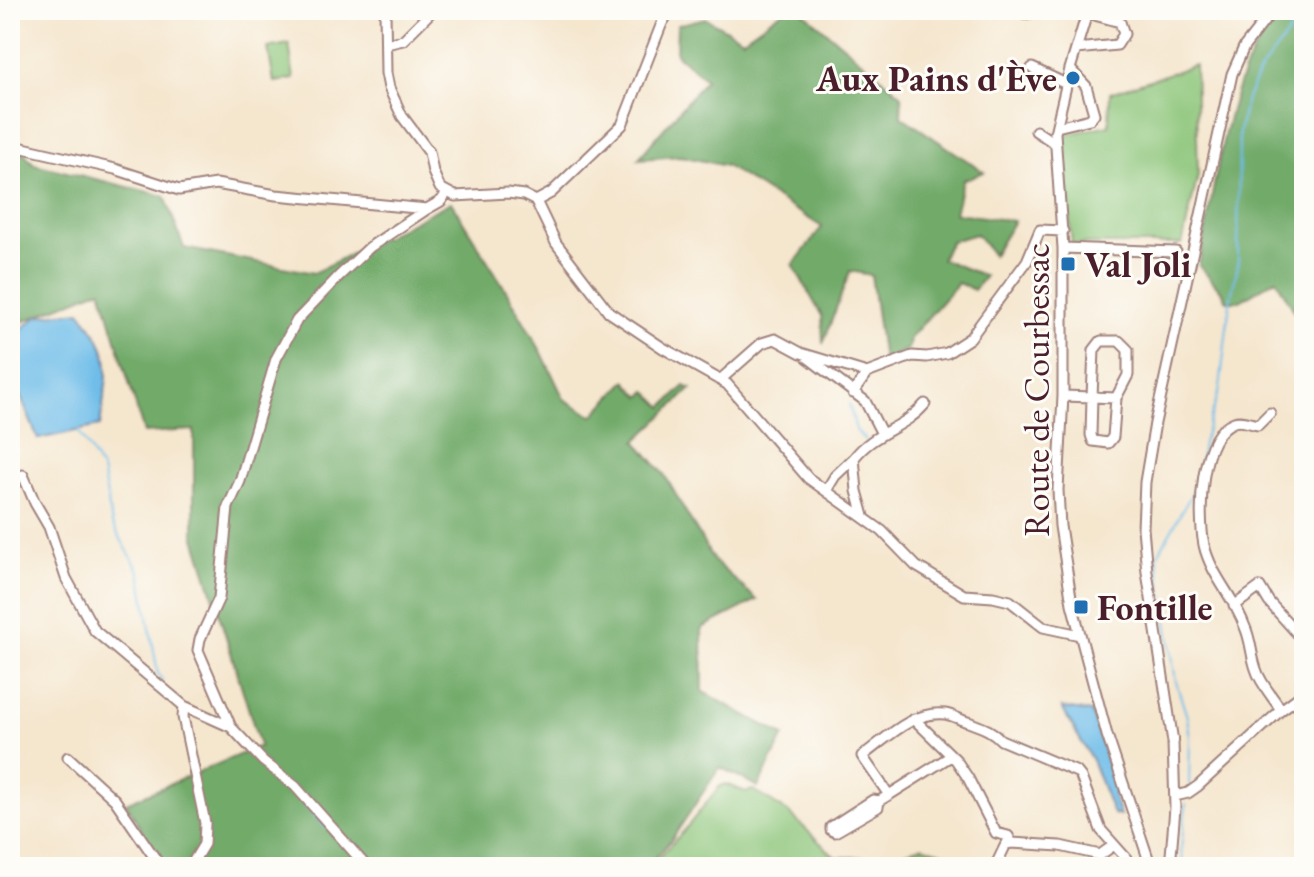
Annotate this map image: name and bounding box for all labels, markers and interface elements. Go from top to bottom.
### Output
place label: Aux Pains d'Ève [815,55,1057,102]
marker: Aux Pains d'Ève [1064,69,1082,87]
place label: Val Joli [1084,241,1192,288]
street label: Route de Courbessac [1013,243,1060,537]
marker: Val Joli [1059,255,1077,273]
place label: Fontille [1097,584,1213,631]
marker: Fontille [1072,598,1090,616]

